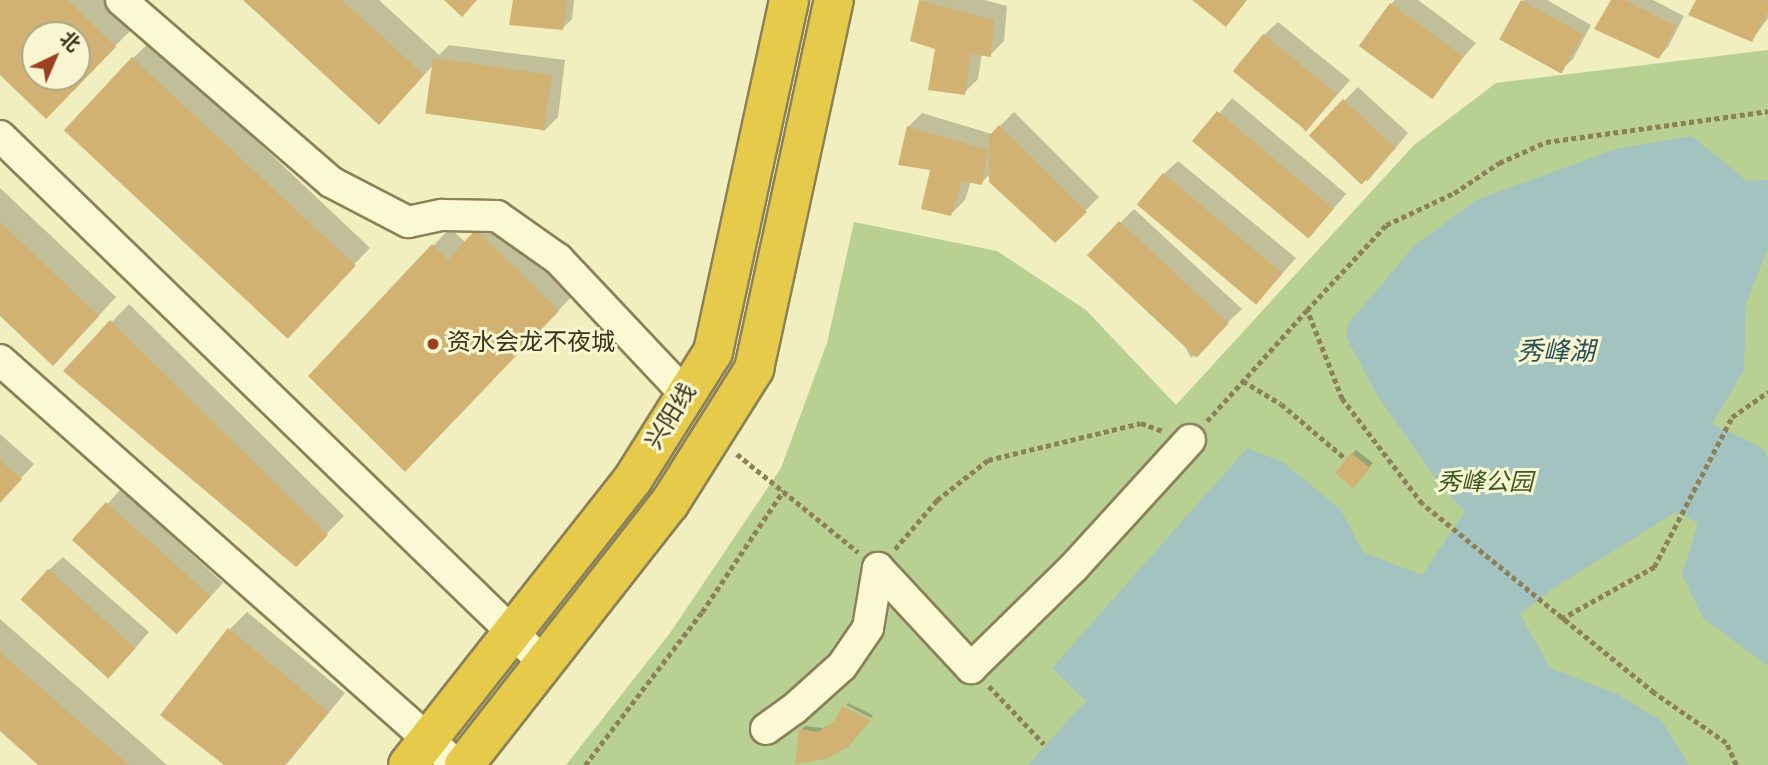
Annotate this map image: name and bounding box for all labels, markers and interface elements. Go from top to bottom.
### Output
north arrow [21,21,91,91]
text: 北 [53,25,86,59]
place label: 资水会龙不夜城 [447,330,615,358]
marker: 资水会龙不夜城 [425,336,441,352]
water label: 秀峰湖 [1517,337,1595,369]
street label: 兴阳线 [641,379,703,455]
park label: 秀峰公园 [1437,470,1533,498]

